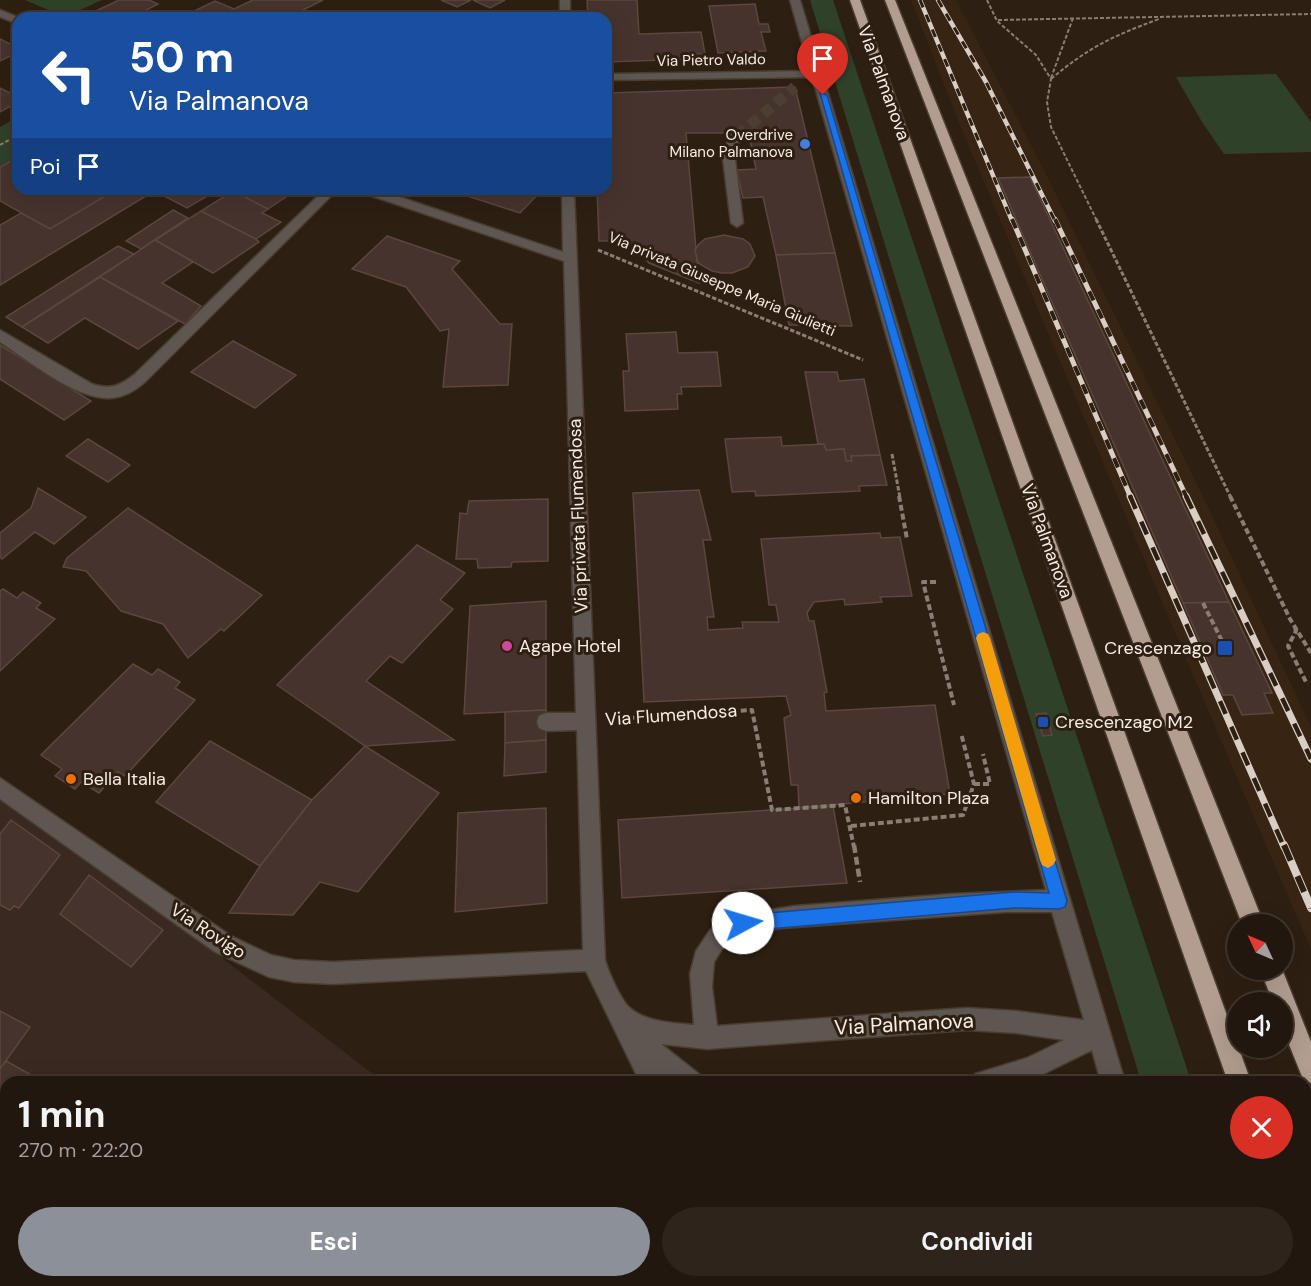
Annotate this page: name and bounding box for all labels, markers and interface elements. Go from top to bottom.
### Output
street label: Via Palmanova [852,23,916,143]
text: 50 m [129,30,234,85]
pin [797,33,848,95]
icon: left [30,36,108,114]
icon: arrive [806,42,839,75]
street label: Via Pietro Valdo [656,49,766,71]
text: Via Palmanova [129,83,309,118]
place label: Overdrive Milano Palmanova [670,125,793,162]
marker: Overdrive Milano Palmanova [798,137,812,151]
icon: arrive [72,150,105,183]
text: Poi [30,152,60,181]
street label: Via privata Giuseppe Maria Giulietti [605,227,839,341]
street label: Via privata Flumendosa [563,418,593,614]
street label: Via Palmanova [1015,481,1079,601]
place label: Agape Hotel [519,634,621,658]
place label: Crescenzago [1104,636,1212,660]
marker: Agape Hotel [500,639,514,653]
marker: Crescenzago [1216,639,1234,657]
street label: Via Flumendosa [604,698,738,732]
place label: Crescenzago M2 [1055,710,1193,734]
marker: Crescenzago M2 [1036,715,1050,729]
place label: Bella Italia [83,767,166,791]
marker: Bella Italia [64,772,78,786]
place label: Hamilton Plaza [868,786,989,810]
marker: Hamilton Plaza [849,791,863,805]
position arrow [711,891,775,955]
street label: Via Rovigo [166,898,250,964]
north arrow [1227,914,1293,980]
map controls [1227,914,1293,1058]
button: sound [1227,992,1293,1058]
street label: Via Palmanova [833,1006,975,1042]
text: 1 min [18,1091,106,1138]
button: close [1230,1096,1293,1159]
text: 270 m · 22:20 [18,1137,143,1163]
button: Esci [18,1207,650,1276]
button: Condividi [662,1207,1293,1276]

